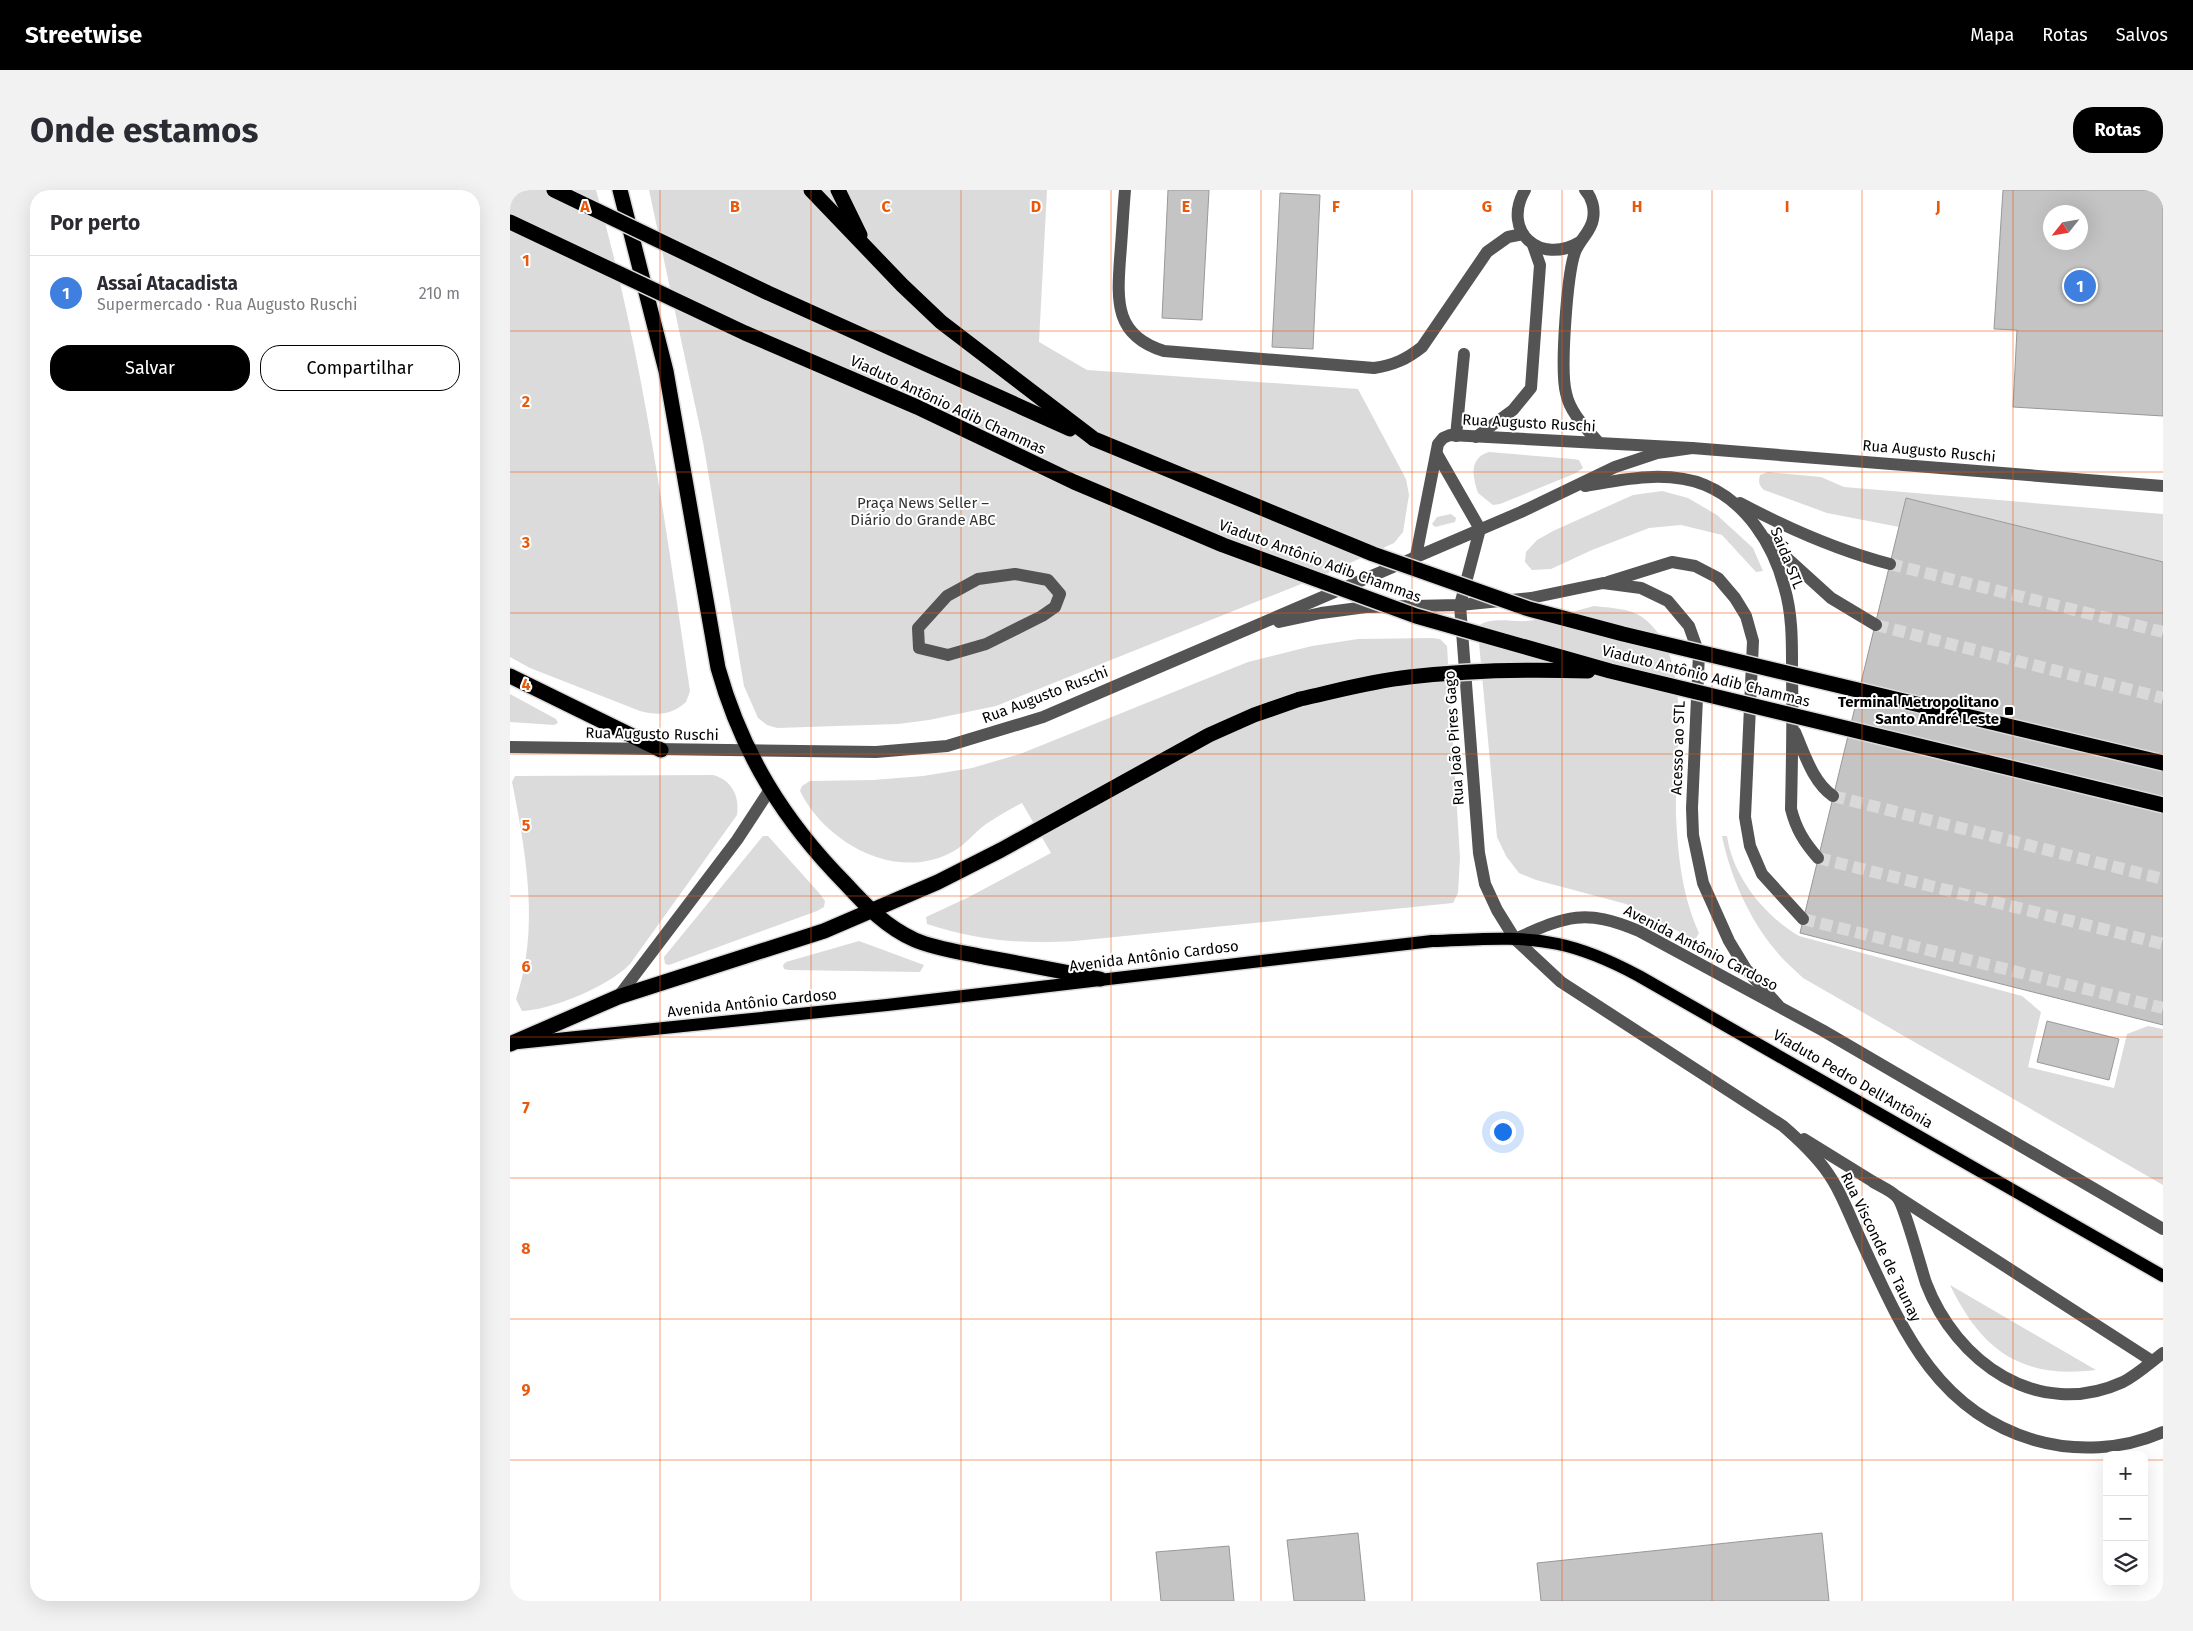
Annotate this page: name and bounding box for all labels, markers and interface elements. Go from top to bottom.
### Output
text: Streetwise [25,21,142,49]
text: Mapa [1970,24,2014,46]
text: Rotas [2042,24,2088,46]
text: Salvos [2116,24,2168,46]
button: Rotas [2073,107,2163,153]
text: Onde estamos [30,109,258,151]
text: A [579,197,590,216]
text: B [730,197,740,216]
text: C [881,197,891,216]
text: D [1031,197,1041,216]
text: E [1182,197,1190,216]
text: F [1332,197,1340,216]
text: G [1482,197,1492,216]
text: H [1632,197,1642,216]
text: I [1785,197,1789,216]
text: J [1934,197,1941,216]
north arrow [2043,205,2088,250]
text: Por perto [50,210,140,236]
text: 1 [522,251,530,270]
pin: 1 [2064,267,2096,305]
text: Assaí Atacadista [97,272,238,295]
text: 1 [62,284,70,303]
text: 210 m [419,284,460,303]
text: Supermercado · Rua Augusto Ruschi [97,295,357,314]
button: Salvar [50,345,250,391]
button: Compartilhar [260,345,460,391]
street label: Viaduto Antônio Adib Chammas [847,352,1049,458]
text: 2 [522,392,530,411]
street label: Rua Augusto Ruschi [1462,411,1596,435]
street label: Rua Augusto Ruschi [1862,436,1996,466]
park label: Praça News Seller – Diário do Grande ABC [850,494,996,529]
street label: Viaduto Antônio Adib Chammas [1216,516,1424,606]
street label: Saída STL [1767,525,1808,592]
text: 3 [521,533,530,552]
street label: Viaduto Antônio Adib Chammas [1600,641,1812,711]
street label: Rua Augusto Ruschi [979,663,1111,727]
street label: Rua João Pires Gago [1440,670,1468,806]
text: 4 [521,675,531,694]
place label: Terminal Metropolitano Santo André Leste [1838,693,1999,728]
street label: Acesso ao STL [1667,700,1689,795]
marker: Terminal Metropolitano Santo André Leste [2003,705,2015,717]
street label: Rua Augusto Ruschi [585,724,719,744]
text: 5 [522,816,531,835]
street label: Avenida Antônio Cardoso [1621,901,1781,995]
street label: Avenida Antônio Cardoso [1068,937,1240,975]
text: 6 [521,957,531,976]
street label: Avenida Antônio Cardoso [666,985,838,1021]
street label: Viaduto Pedro Dell'Antônia [1770,1026,1936,1132]
text: 7 [522,1098,530,1117]
your location [1490,1119,1516,1145]
street label: Rua Visconde de Taunay [1837,1169,1925,1325]
text: 8 [521,1239,531,1258]
text: 9 [522,1380,531,1399]
map controls [2103,1451,2148,1586]
button: + [2103,1451,2148,1496]
button: − [2103,1496,2148,1541]
button: layers [2103,1541,2148,1586]

